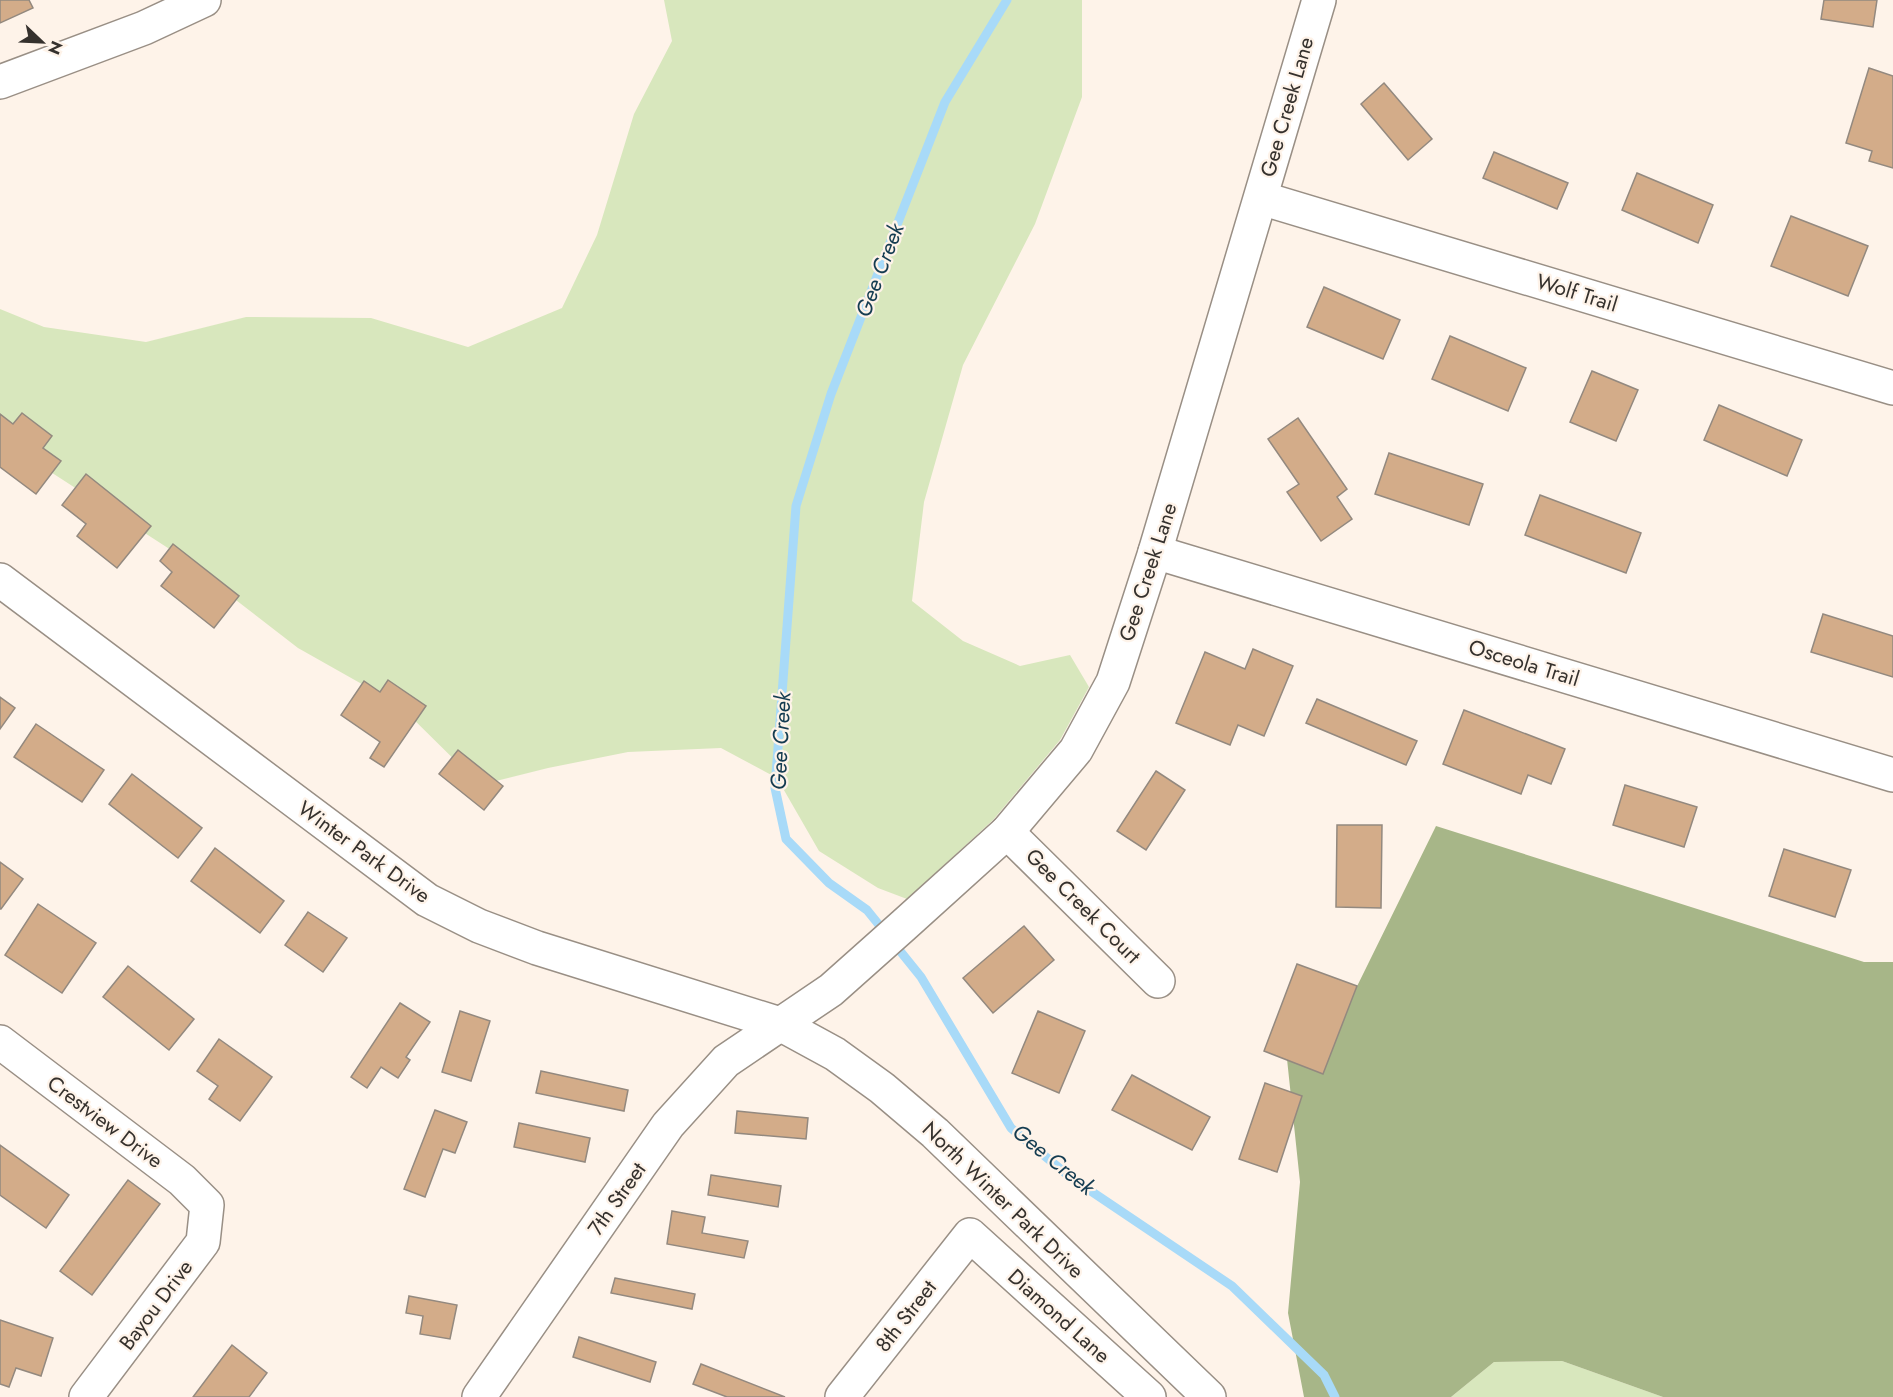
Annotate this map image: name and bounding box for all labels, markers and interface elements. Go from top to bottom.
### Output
north arrow [12,12,72,72]
street label: Gee Creek Lane [1253,33,1321,180]
text: N [42,37,68,58]
water label: Gee Creek [846,217,912,322]
street label: Wolf Trail [1533,266,1621,320]
street label: Gee Creek Lane [1111,499,1185,645]
street label: Osceola Trail [1465,632,1583,694]
water label: Gee Creek [761,690,799,791]
street label: Winter Park Drive [292,794,436,910]
street label: Gee Creek Court [1019,842,1147,970]
street label: Crestview Drive [41,1068,169,1176]
street label: North Winter Park Drive [915,1115,1091,1285]
water label: Gee Creek [1006,1116,1103,1203]
street label: 7th Street [581,1156,653,1242]
street label: Bayou Drive [112,1253,200,1356]
street label: Diamond Lane [1001,1262,1117,1370]
street label: 8th Street [868,1274,944,1358]

